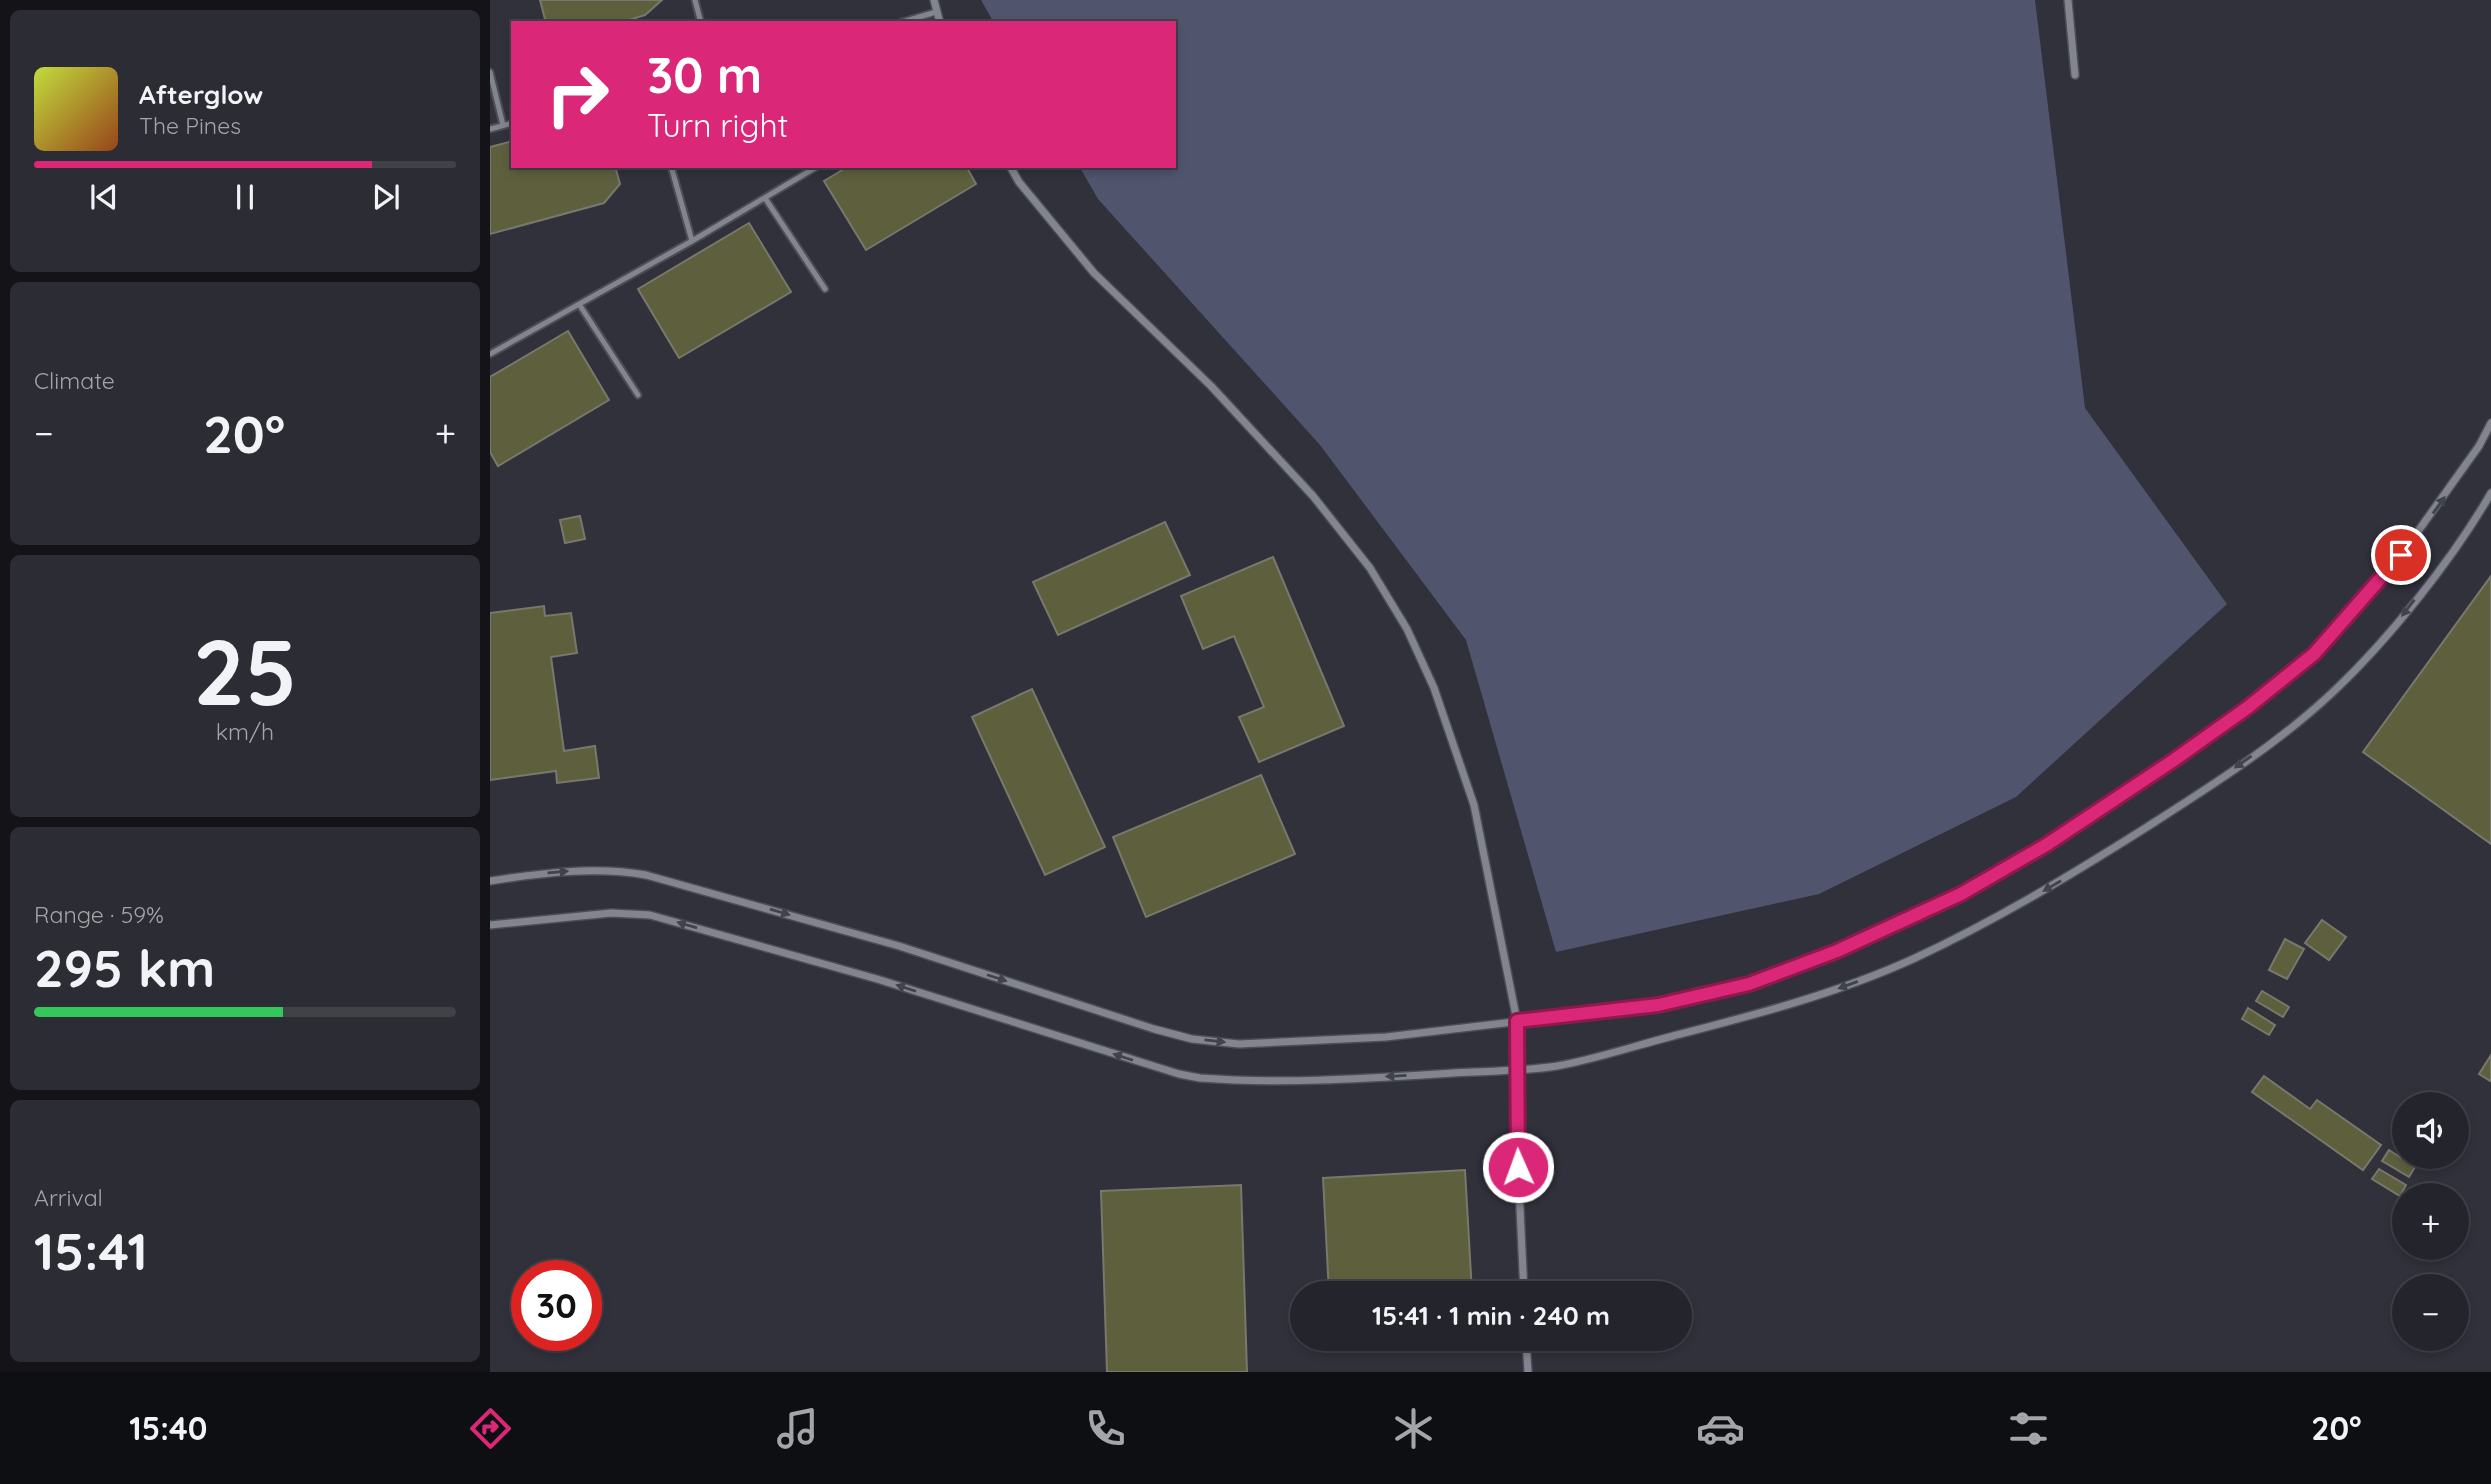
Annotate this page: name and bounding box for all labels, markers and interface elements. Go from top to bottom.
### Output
text: 30 m [647,44,762,105]
icon: right [532,49,623,140]
text: Afterglow [139,78,263,111]
text: Turn right [647,105,788,145]
text: The Pines [139,111,241,140]
icon: previous [85,178,123,216]
icon: pause [226,178,264,216]
icon: next [367,178,405,216]
text: Climate [34,366,115,395]
text: 20° [203,401,285,466]
text: − [34,409,54,457]
text: + [435,409,456,457]
one-way arrow [2431,496,2445,514]
pin [2371,525,2431,585]
icon: arrive [2382,536,2420,574]
one-way arrow [2402,599,2416,617]
text: 25 [193,614,297,728]
text: km/h [216,717,274,746]
one-way arrow [2234,755,2252,769]
one-way arrow [547,866,569,877]
one-way arrow [2042,880,2062,892]
text: Range · 59% [34,900,164,929]
one-way arrow [769,908,790,918]
one-way arrow [676,919,698,930]
text: 295 km [34,935,215,1000]
one-way arrow [987,973,1008,984]
one-way arrow [1837,980,1858,991]
one-way arrow [895,982,916,993]
one-way arrow [1205,1036,1227,1047]
one-way arrow [1112,1051,1133,1061]
one-way arrow [1385,1071,1407,1082]
map controls [2392,1092,2469,1351]
button: sound [2392,1092,2469,1169]
position arrow [1481,1130,1555,1204]
text: Arrival [34,1183,103,1212]
button: + [2392,1183,2469,1260]
text: 15:41 [34,1218,148,1283]
speed limit sign: 30 [511,1260,602,1351]
button: − [2392,1274,2469,1351]
text: 15:41 · 1 min · 240 m [1372,1299,1610,1332]
icon: directions [466,1404,515,1453]
icon: music [773,1404,822,1453]
icon: phone [1081,1404,1130,1453]
icon: climate [1389,1404,1438,1453]
icon: car [1696,1404,1745,1453]
icon: filters [2004,1404,2053,1453]
text: 15:40 [129,1408,207,1448]
text: 20° [2311,1408,2362,1448]

